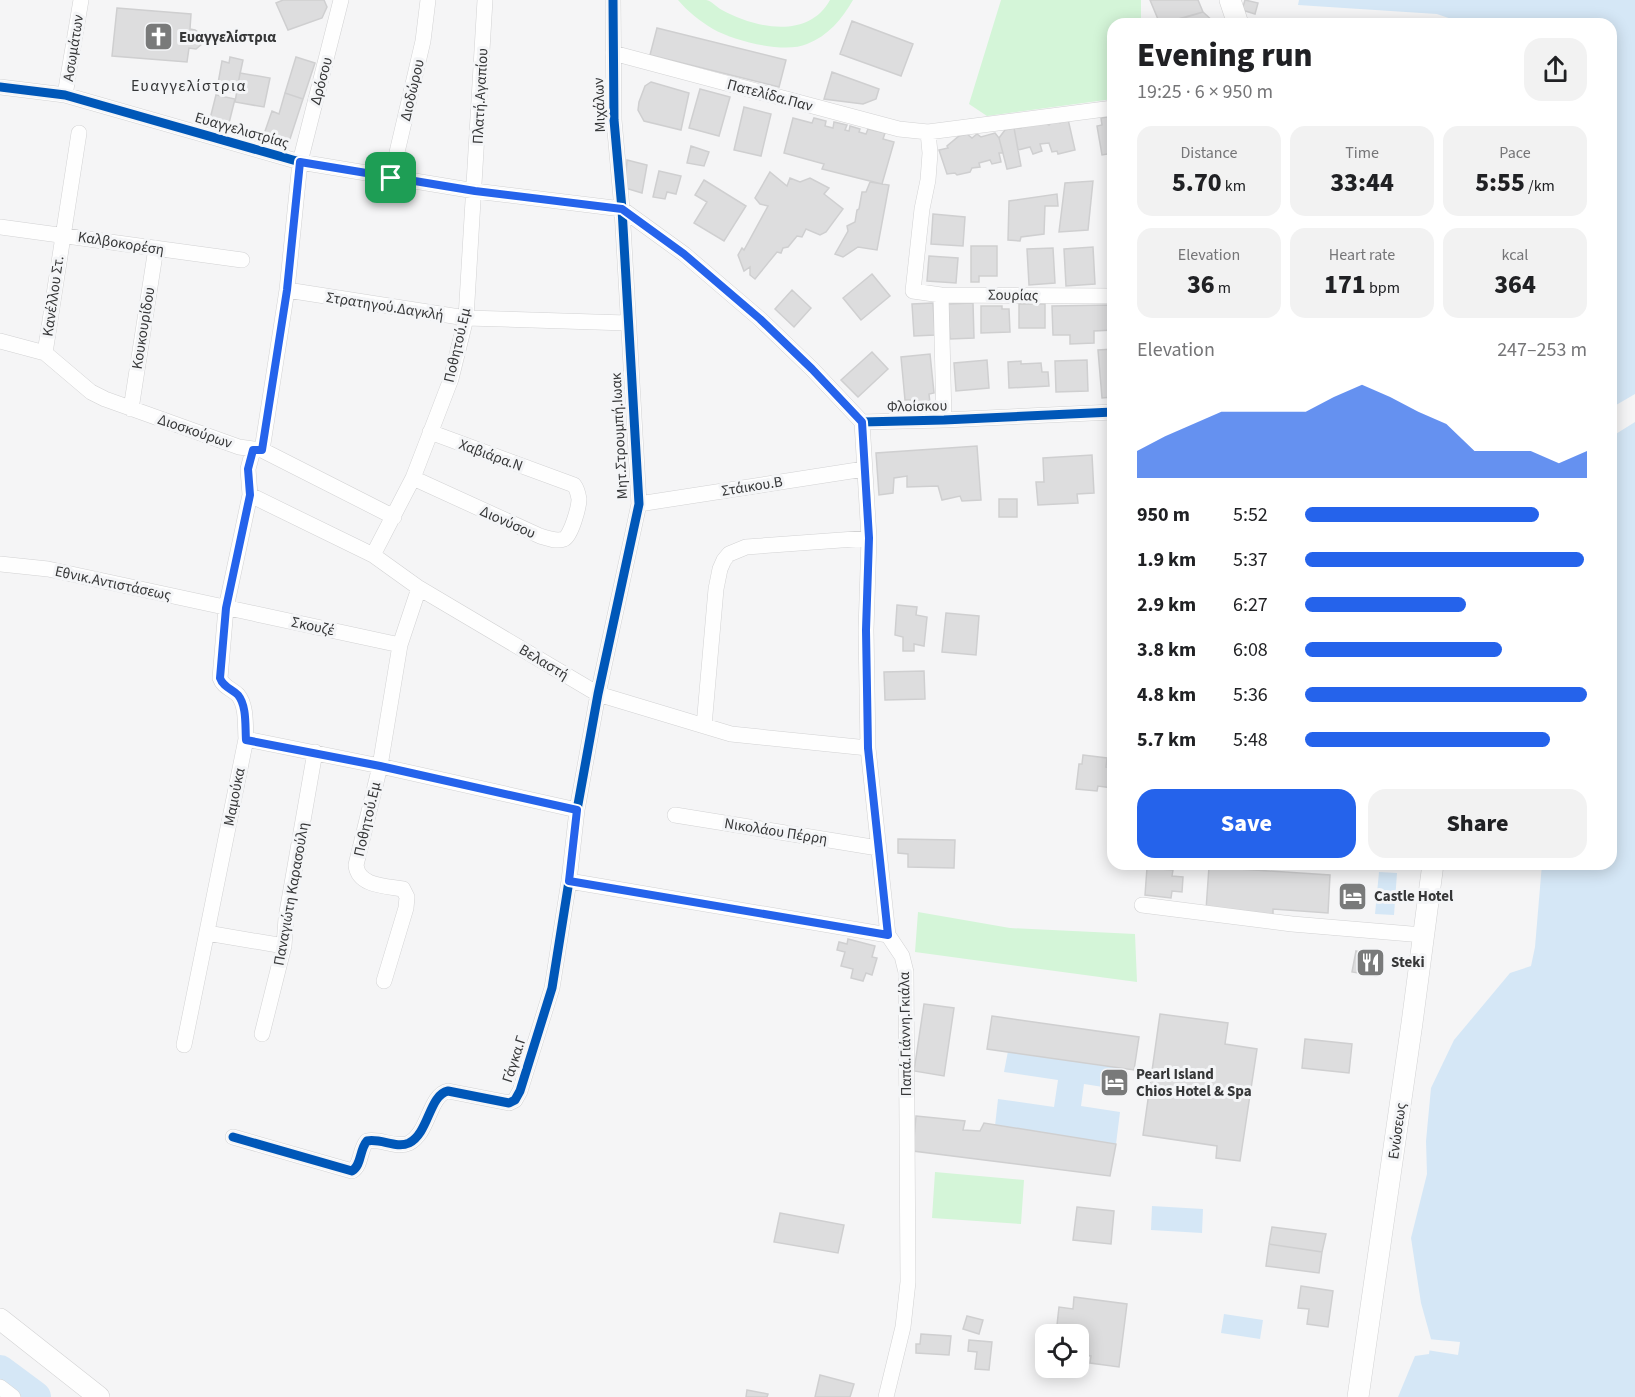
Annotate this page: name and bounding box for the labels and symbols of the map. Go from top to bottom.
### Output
street label: Ασωμάτων [58,13,89,83]
church icon: Ευαγγελίστρια [142,21,174,53]
place label: Ευαγγελίστρια [179,27,276,48]
street label: Πλατή.Αγαπίου [468,48,493,144]
street label: Δρόσου [305,55,338,107]
street label: Διοδώρου [395,57,430,123]
street label: Πατελίδα.Παν [725,74,815,117]
district label: Ευαγγελίστρια [131,75,247,97]
street label: Μιχάλων [588,77,611,133]
street label: Ευαγγελιστρίας [192,107,292,154]
pin [365,152,416,203]
street label: Καλβοκορέση [76,226,166,261]
street label: Κανέλλου Στ. [37,254,70,338]
street label: Σουρίας [988,285,1039,306]
street label: Κουκουρίδου [127,286,160,371]
street label: Στρατηγού.Δαγκλή [325,287,445,326]
street label: Ποθητού.Εμ [439,305,476,385]
street label: Μητ.Στρουμπή.Ιωακ [606,372,633,500]
street label: Φλοίσκου [887,395,947,418]
street label: Διοσκούρων [155,409,235,454]
street label: Χαβιάρα.Ν [456,434,526,477]
street label: Στάικου.Β [720,471,784,502]
street label: Διονύσου [477,501,539,544]
street label: Εθνικ.Αντιστάσεως [53,561,173,606]
street label: Σκουζέ [289,612,337,641]
street label: Βελαστή [515,639,572,685]
street label: Μαμούκα [219,766,251,828]
street label: Ποθητού.Εμ [349,779,386,859]
street label: Νικολάου Πέρρη [723,813,829,850]
street label: Παναγιώτη Καρασούλη [269,821,314,967]
hotel icon: Castle Hotel [1337,880,1369,912]
place label: Castle Hotel [1374,886,1454,907]
restaurant icon: Steki [1354,946,1386,978]
place label: Steki [1391,952,1425,973]
street label: Παπά.Γιάννη.Γκιάλα [894,971,917,1097]
street label: Γάγκα.Γ [497,1033,532,1085]
place label: Pearl Island Chios Hotel & Spa [1136,1064,1252,1102]
hotel icon: Pearl Island Chios Hotel & Spa [1099,1067,1131,1099]
street label: Ενώσεως [1383,1101,1412,1161]

